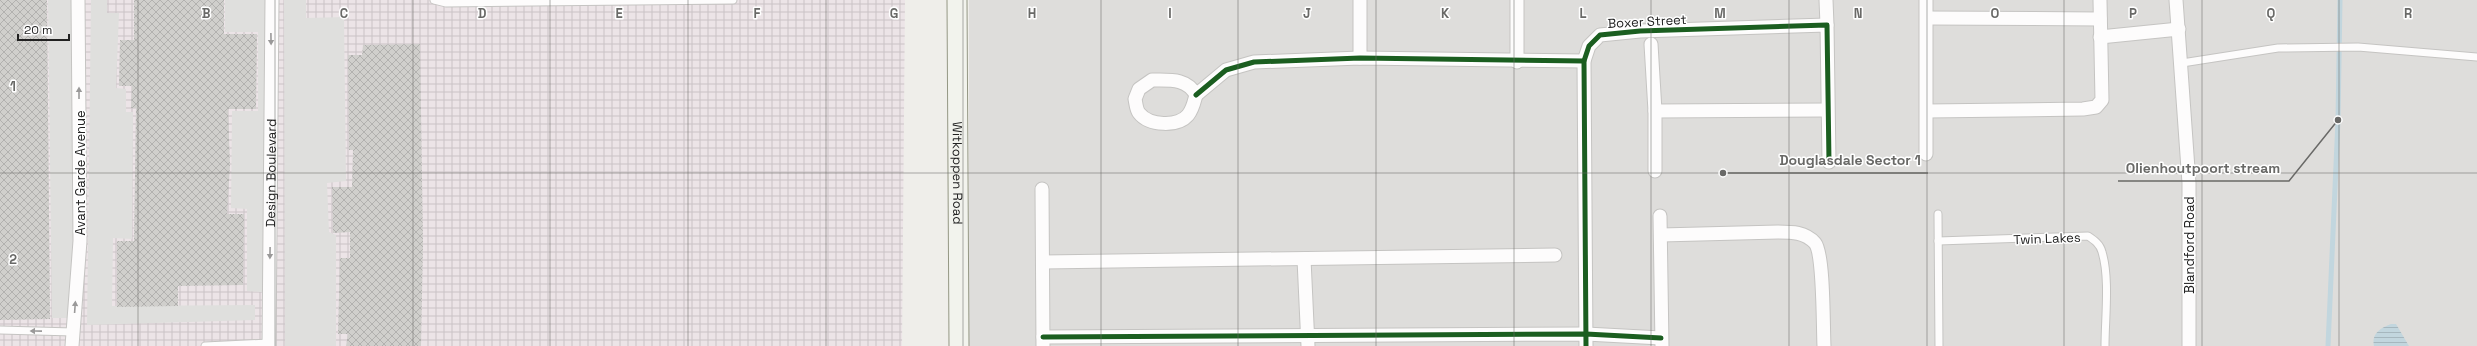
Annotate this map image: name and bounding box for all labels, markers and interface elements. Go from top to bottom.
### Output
text: B [202,5,211,22]
text: C [340,5,348,22]
text: D [478,5,487,22]
text: E [615,5,623,22]
text: F [754,5,761,22]
text: G [890,5,898,22]
text: H [1028,5,1036,22]
text: I [1168,5,1172,22]
text: J [1303,5,1311,22]
text: K [1441,5,1450,22]
text: L [1579,5,1587,22]
text: M [1714,5,1726,22]
text: N [1854,5,1862,22]
text: O [1991,5,2000,22]
text: P [2129,5,2137,22]
text: Q [2267,5,2276,22]
text: R [2404,5,2412,22]
street label: Boxer Street [1607,11,1687,32]
scale bar [18,16,69,42]
text: 20 m [24,22,52,38]
one-way arrow [268,33,275,45]
text: 1 [10,78,16,95]
one-way arrow [76,86,82,99]
street label: Avant Garde Avenue [72,110,89,236]
street label: Design Boulevard [262,119,280,227]
street label: Witkoppen Road [949,121,966,225]
callout: Douglasdale Sector 1 [1771,147,1928,173]
text: Douglasdale Sector 1 [1779,151,1921,169]
callout: Olienhoutpoort stream [2118,155,2289,181]
text: Olienhoutpoort stream [2126,159,2280,177]
street label: Blandford Road [2181,196,2198,294]
street label: Twin Lakes [2013,229,2081,248]
one-way arrow [267,247,274,259]
text: 2 [9,251,17,268]
one-way arrow [71,301,78,313]
one-way arrow [30,328,43,334]

